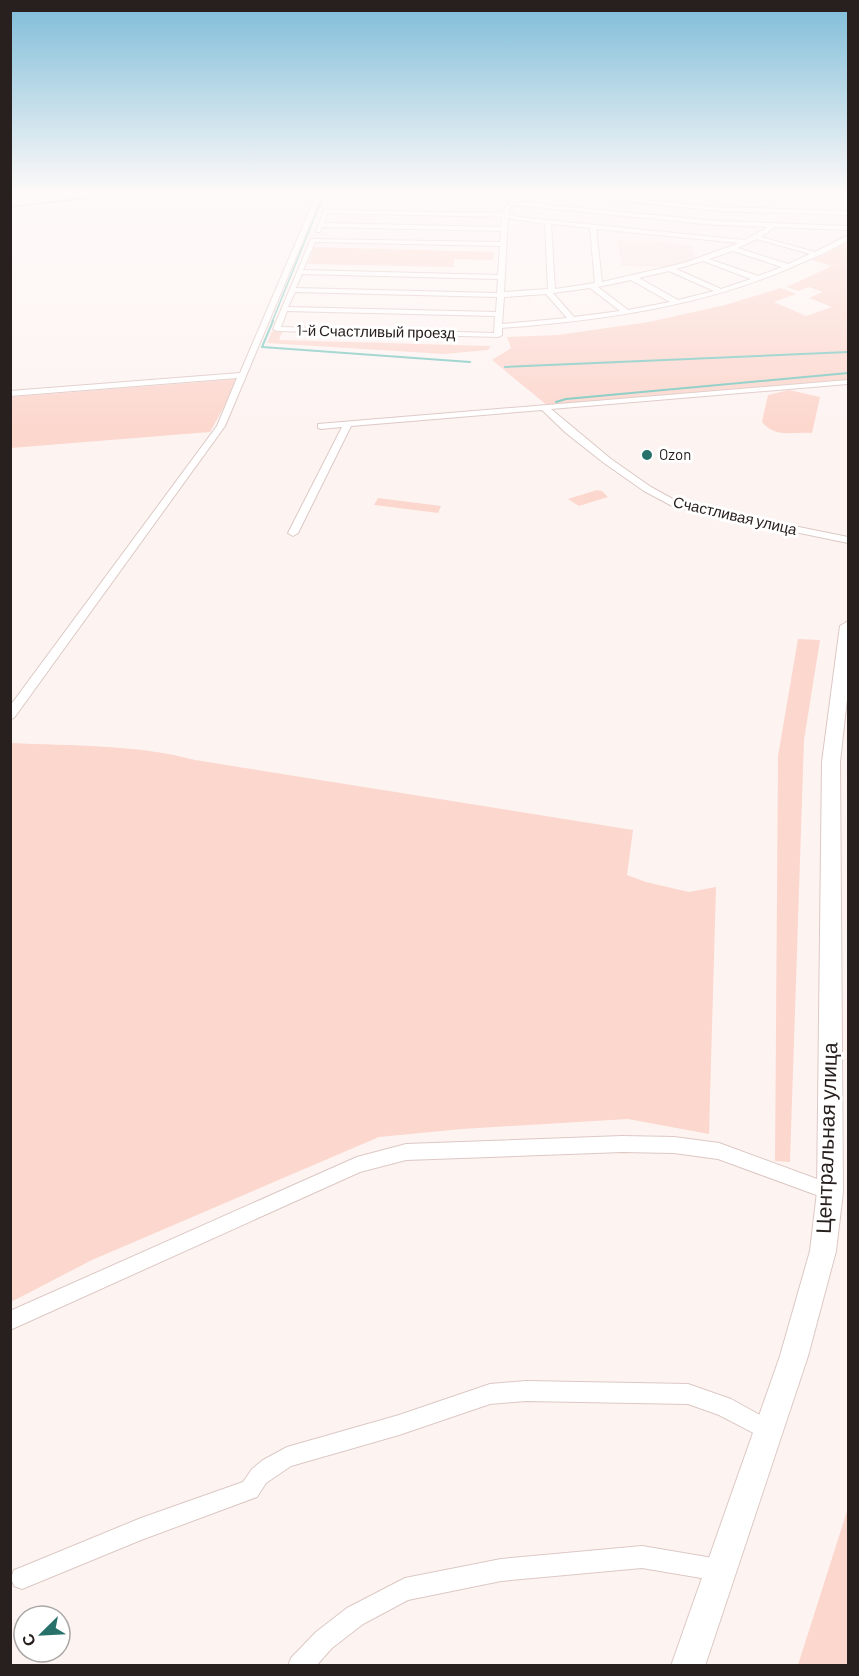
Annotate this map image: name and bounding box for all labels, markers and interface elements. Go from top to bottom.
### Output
street label: 1-й Счастливый проезд [296,321,456,341]
place label: Ozon [659,445,691,463]
marker: Ozon [640,448,654,462]
street label: Счастливая улица [672,492,800,538]
street label: Центральная улица [810,1041,841,1234]
north arrow [12,1604,72,1664]
text: С [17,1631,39,1649]

